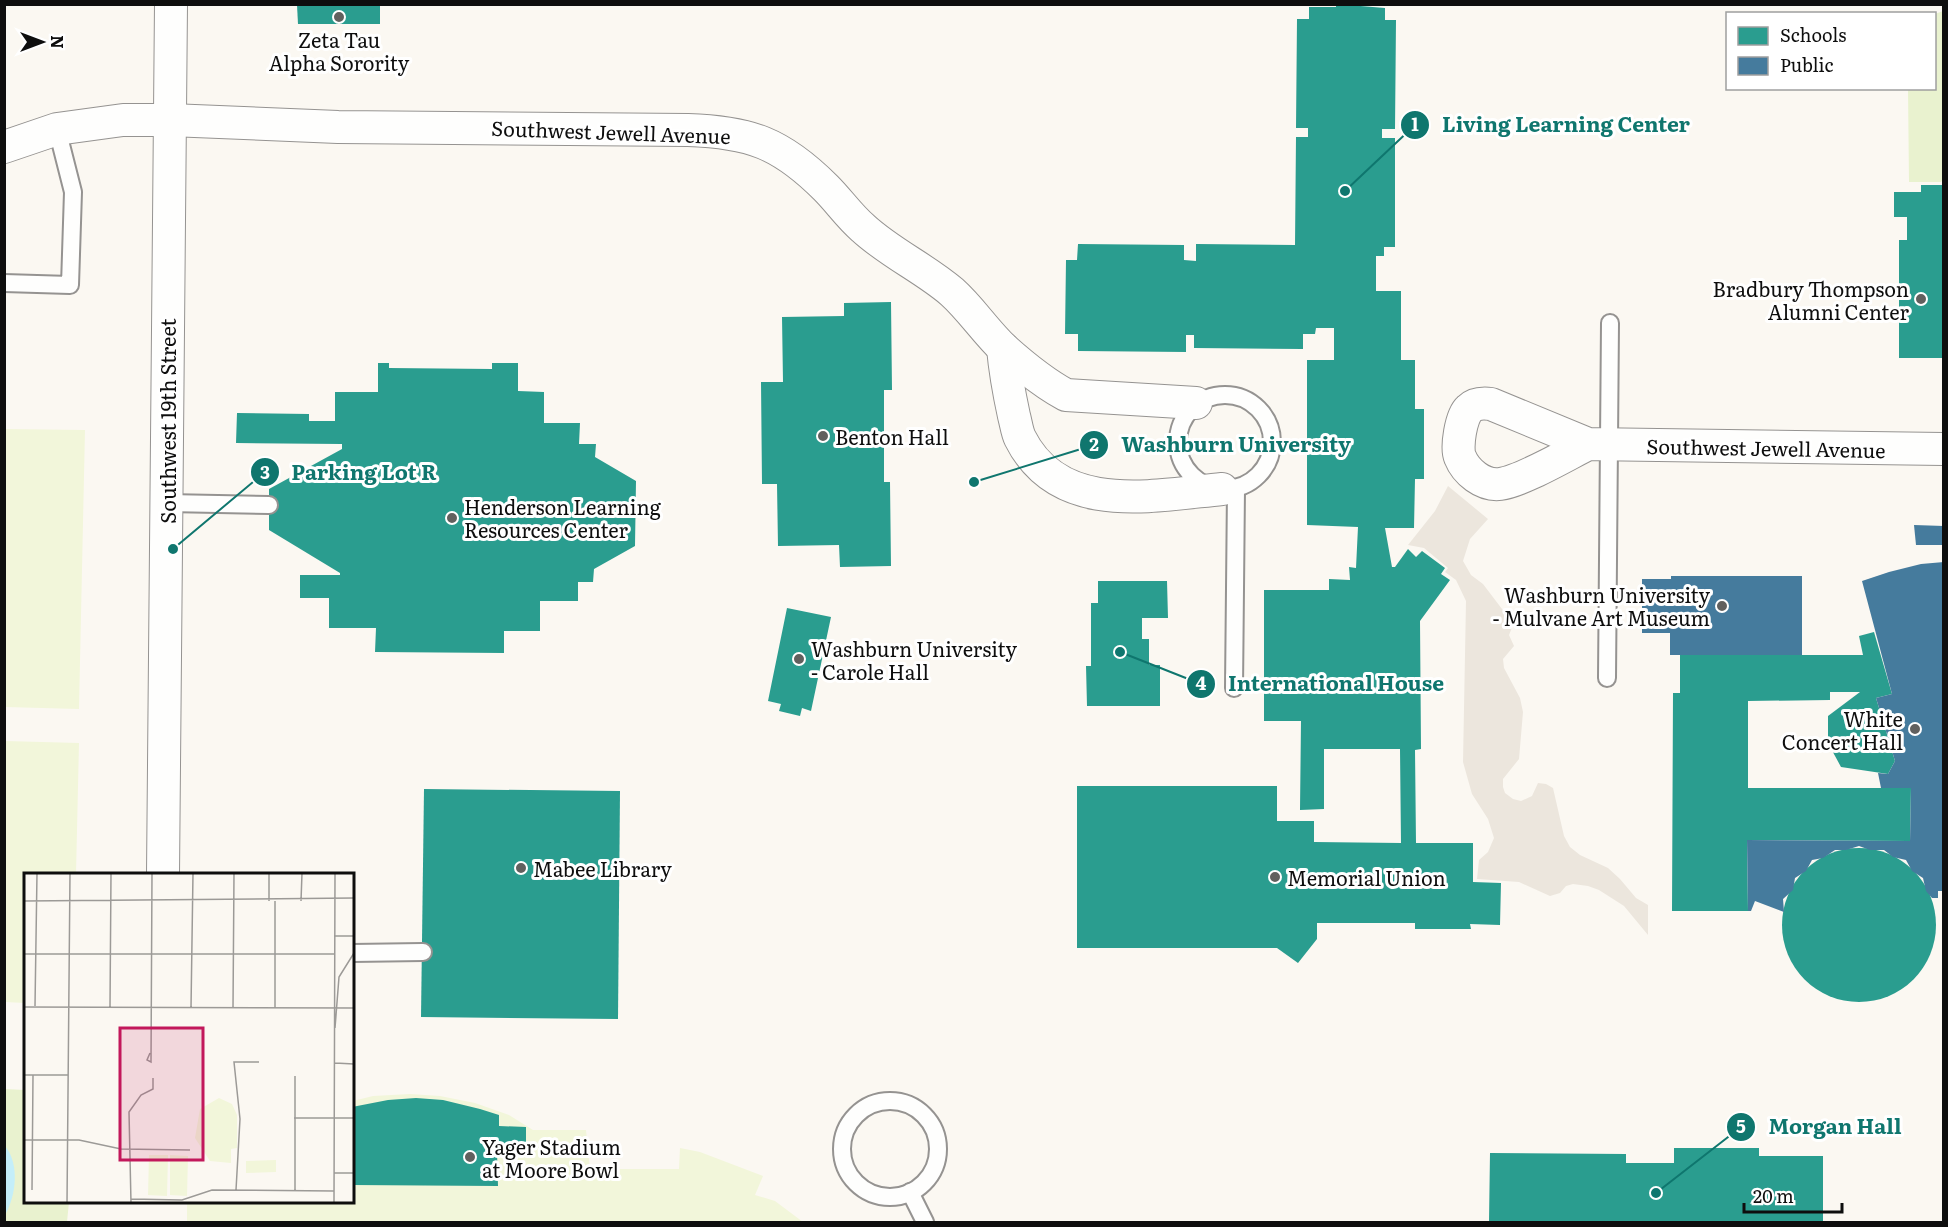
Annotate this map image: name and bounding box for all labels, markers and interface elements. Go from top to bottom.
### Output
marker: Zeta Tau Alpha Sorority [332,10,346,24]
north arrow [12,12,72,72]
legend [1726,12,1936,90]
text: Schools [1780,21,1846,48]
place label: Zeta Tau Alpha Sorority [269,24,410,77]
text: N [46,35,70,49]
text: Public [1780,51,1834,78]
callout: Living Learning Center [1400,105,1702,144]
text: Living Learning Center [1442,107,1691,138]
text: 1 [1411,110,1419,137]
street label: Southwest Jewell Avenue [491,112,731,150]
place label: Bradbury Thompson Alumni Center [1713,273,1910,326]
marker: Bradbury Thompson Alumni Center [1914,292,1928,306]
street label: Southwest 19th Street [152,318,182,524]
place label: Benton Hall [835,421,949,451]
callout: Washburn University [1079,426,1362,465]
text: Washburn University [1121,427,1351,458]
marker: Benton Hall [816,429,830,443]
text: 2 [1089,430,1099,457]
street label: Southwest Jewell Avenue [1646,430,1886,464]
callout: Parking Lot R [250,453,449,492]
text: Parking Lot R [291,455,437,486]
text: 3 [260,458,270,485]
place label: Henderson Learning Resources Center [464,491,662,544]
marker: Henderson Learning Resources Center [445,511,459,525]
place label: Washburn University - Mulvane Art Museum [1493,579,1710,632]
marker: Washburn University - Mulvane Art Museum [1715,599,1729,613]
place label: Washburn University - Carole Hall [811,633,1017,686]
marker: Washburn University - Carole Hall [792,652,806,666]
callout: International House [1186,664,1456,703]
text: International House [1228,666,1444,697]
text: 4 [1196,669,1207,696]
place label: White Concert Hall [1782,703,1903,756]
marker: White Concert Hall [1908,722,1922,736]
place label: Mabee Library [533,853,672,883]
marker: Mabee Library [514,861,528,875]
place label: Memorial Union [1287,862,1446,892]
marker: Memorial Union [1268,870,1282,884]
inset map [24,873,354,1203]
callout: Morgan Hall [1726,1107,1913,1146]
text: Morgan Hall [1768,1109,1902,1140]
text: 5 [1736,1112,1746,1139]
place label: Yager Stadium at Moore Bowl [482,1131,621,1184]
marker: Yager Stadium at Moore Bowl [463,1150,477,1164]
scale bar [1744,1176,1842,1214]
text: 20 m [1753,1182,1794,1209]

